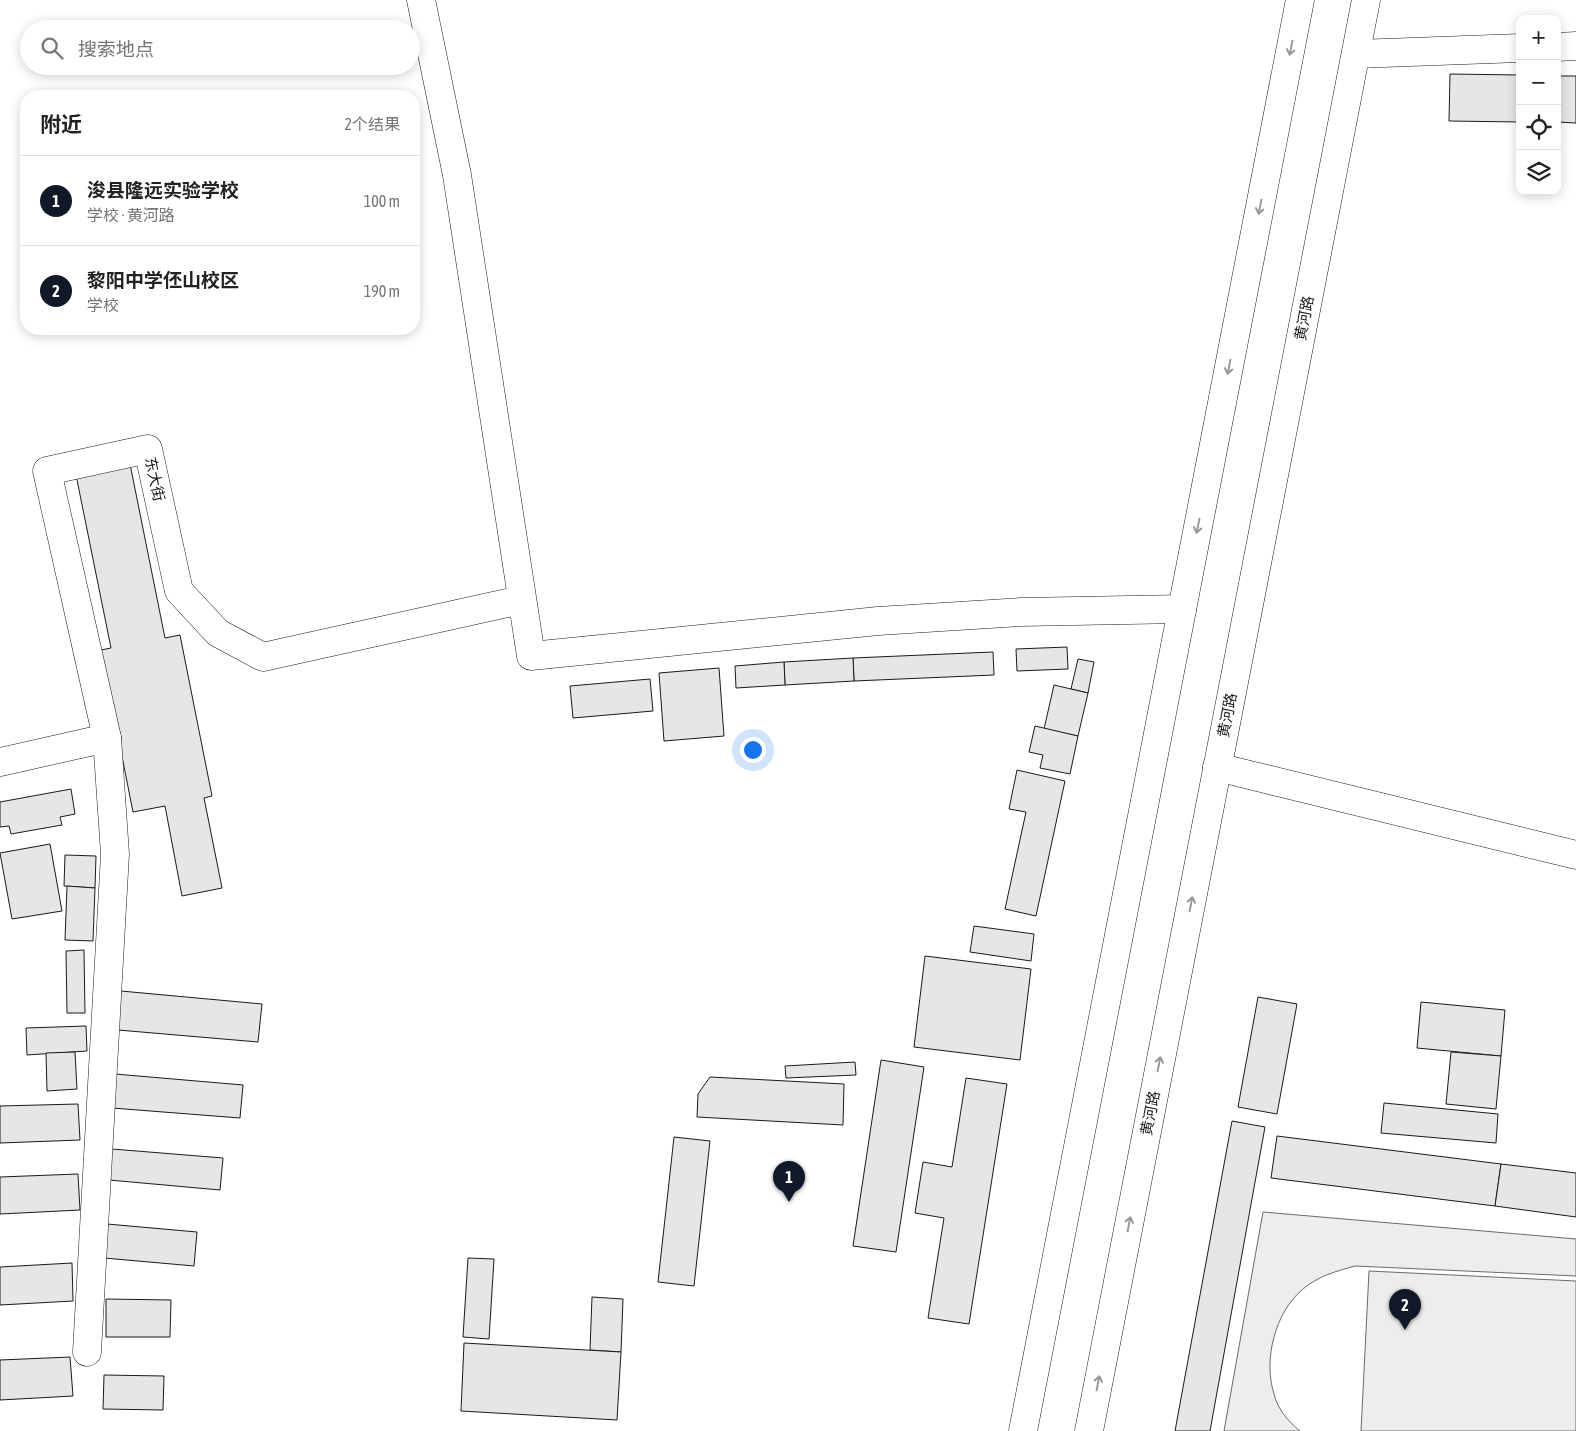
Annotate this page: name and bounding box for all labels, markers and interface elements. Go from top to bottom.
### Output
map controls [1516,15,1561,195]
button: + [1516,15,1561,60]
search box [20,20,420,75]
icon: search [38,34,66,62]
text: 搜索地点 [78,38,154,60]
one-way arrow [1285,39,1295,55]
button: − [1516,60,1561,105]
button: locate [1516,105,1561,150]
text: 附近 [40,112,82,136]
text: 2个结果 [344,115,400,133]
button: layers [1516,150,1561,195]
text: 浚县隆远实验学校 [87,179,239,201]
text: 1 [52,192,60,210]
text: 100 m [364,192,400,210]
one-way arrow [1255,199,1264,215]
text: 学校 · 黄河路 [87,206,175,224]
text: 黎阳中学伾山校区 [87,269,239,291]
text: 2 [52,282,60,300]
text: 190 m [364,282,400,300]
street label: 黄河路 [1291,294,1317,342]
text: 学校 [87,296,119,314]
one-way arrow [1224,359,1233,375]
street label: 东大街 [142,455,168,503]
one-way arrow [1193,518,1202,534]
street label: 黄河路 [1214,691,1240,739]
your location [740,737,766,763]
one-way arrow [1186,897,1196,913]
one-way arrow [1155,1056,1165,1072]
street label: 黄河路 [1137,1089,1163,1137]
pin: 1 [773,1161,805,1202]
one-way arrow [1124,1216,1134,1232]
pin: 2 [1389,1289,1421,1330]
one-way arrow [1094,1376,1103,1392]

